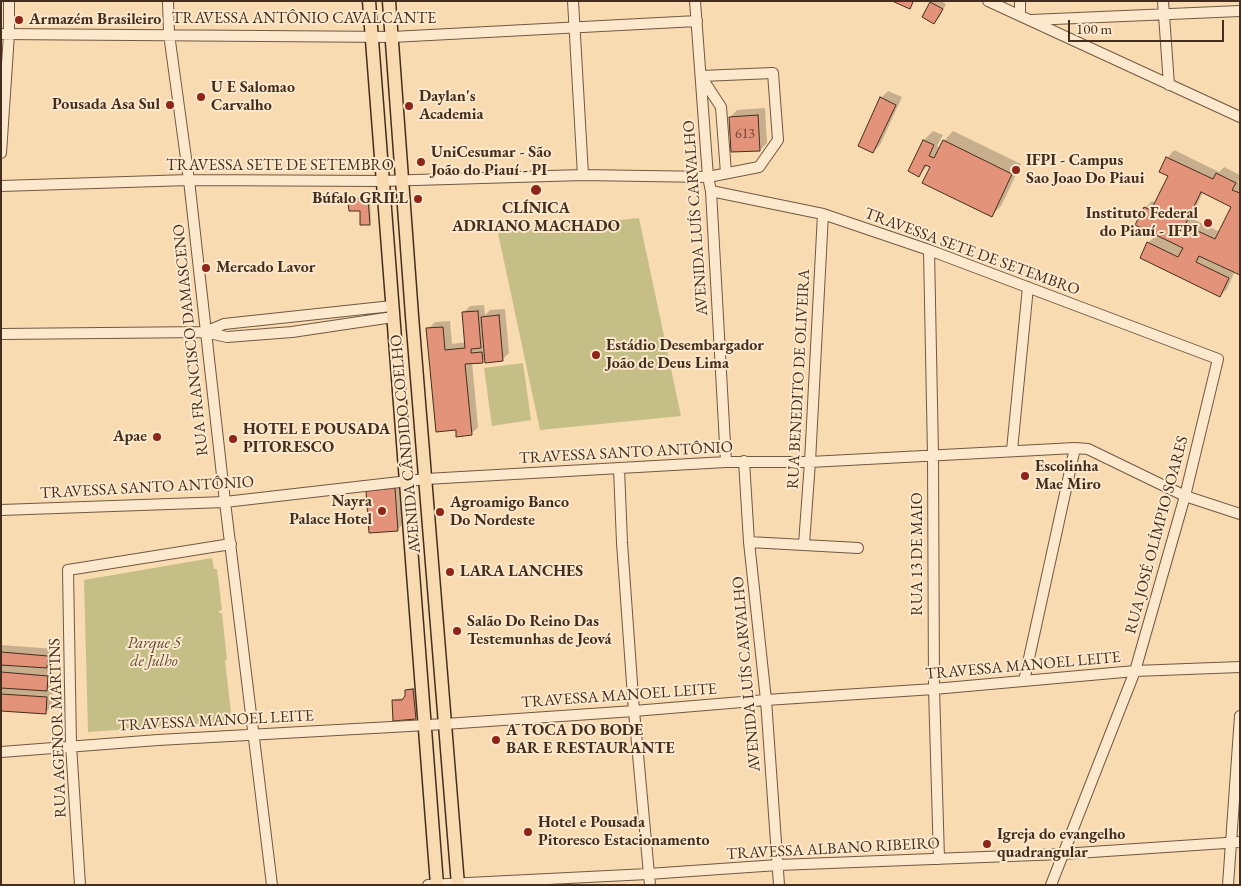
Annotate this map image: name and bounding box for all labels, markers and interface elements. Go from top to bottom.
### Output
street label: TRAVESSA ANTÔNIO CAVALCANTE [172,9,436,29]
place label: Armazém Brasileiro [29,10,161,30]
scale bar [1071,10,1227,42]
marker: Armazém Brasileiro [13,14,25,26]
text: 100 m [1076,19,1112,38]
place label: U E Salomao Carvalho [211,78,295,116]
place label: Daylan's Academia [419,87,483,125]
marker: U E Salomao Carvalho [195,91,207,103]
place label: Pousada Asa Sul [52,95,160,115]
marker: Pousada Asa Sul [164,99,176,111]
marker: Daylan's Academia [403,100,415,112]
street label: AVENIDA LUÍS CARVALHO [680,120,712,316]
house number: 613 [735,126,755,142]
place label: UniCesumar - São João do Piauí - PI [431,143,551,181]
place label: IFPI - Campus Sao Joao Do Piaui [1026,151,1144,189]
street label: TRAVESSA SETE DE SETEMBRO [166,156,394,176]
marker: UniCesumar - São João do Piauí - PI [415,156,427,168]
marker: IFPI - Campus Sao Joao Do Piaui [1010,164,1022,176]
marker: CLÍNICA ADRIANO MACHADO [529,183,543,197]
place label: Búfalo GRILL [312,189,408,209]
marker: Búfalo GRILL [412,193,424,205]
place label: CLÍNICA ADRIANO MACHADO [452,199,620,237]
street label: TRAVESSA SETE DE SETEMBRO [862,204,1082,300]
place label: Instituto Federal do Piauí - IFPI [1086,204,1198,242]
marker: Instituto Federal do Piauí - IFPI [1202,217,1214,229]
street label: RUA FRANCISCO DAMASCENO [169,223,213,457]
place label: Mercado Lavor [216,258,315,278]
marker: Mercado Lavor [200,262,212,274]
street label: RUA BENEDITO DE OLIVEIRA [784,268,814,490]
street label: AVENIDA CÂNDIDO COELHO [387,334,425,554]
place label: Estádio Desembargador João de Deus Lima [606,336,764,374]
marker: Estádio Desembargador João de Deus Lima [590,349,602,361]
place label: HOTEL E POUSADA PITORESCO [243,420,390,458]
place label: Apae [113,427,147,447]
marker: Apae [151,431,163,443]
marker: HOTEL E POUSADA PITORESCO [227,433,239,445]
street label: RUA JOSÉ OLÍMPIO SOARES [1121,434,1193,636]
street label: TRAVESSA SANTO ANTÔNIO [519,438,733,468]
place label: Escolinha Mae Miro [1035,457,1101,495]
marker: Escolinha Mae Miro [1019,470,1031,482]
street label: TRAVESSA SANTO ANTÔNIO [40,473,254,503]
place label: Nayra Palace Hotel [289,492,372,530]
street label: RUA 13 DE MAIO [908,492,928,616]
place label: Agroamigo Banco Do Nordeste [450,493,569,531]
marker: Nayra Palace Hotel [376,505,388,517]
marker: Agroamigo Banco Do Nordeste [434,506,446,518]
place label: LARA LANCHES [460,562,583,582]
marker: LARA LANCHES [444,566,456,578]
street label: AVENIDA LUÍS CARVALHO [729,576,765,772]
place label: Salão Do Reino Das Testemunhas de Jeová [467,612,612,650]
marker: Salão Do Reino Das Testemunhas de Jeová [451,625,463,637]
park label: Parque 5 de Julho [127,634,181,672]
street label: RUA AGENOR MARTINS [45,638,71,818]
street label: TRAVESSA MANOEL LEITE [925,648,1121,684]
street label: TRAVESSA MANOEL LEITE [521,680,717,712]
street label: TRAVESSA MANOEL LEITE [118,706,314,736]
place label: A TOCA DO BODE BAR E RESTAURANTE [506,721,675,759]
marker: A TOCA DO BODE BAR E RESTAURANTE [490,734,502,746]
place label: Hotel e Pousada Pitoresco Estacionamento [538,813,709,851]
place label: Igreja do evangelho quadrangular [997,825,1125,863]
marker: Hotel e Pousada Pitoresco Estacionamento [522,826,534,838]
street label: TRAVESSA ALBANO RIBEIRO [726,834,940,864]
marker: Igreja do evangelho quadrangular [981,838,993,850]

